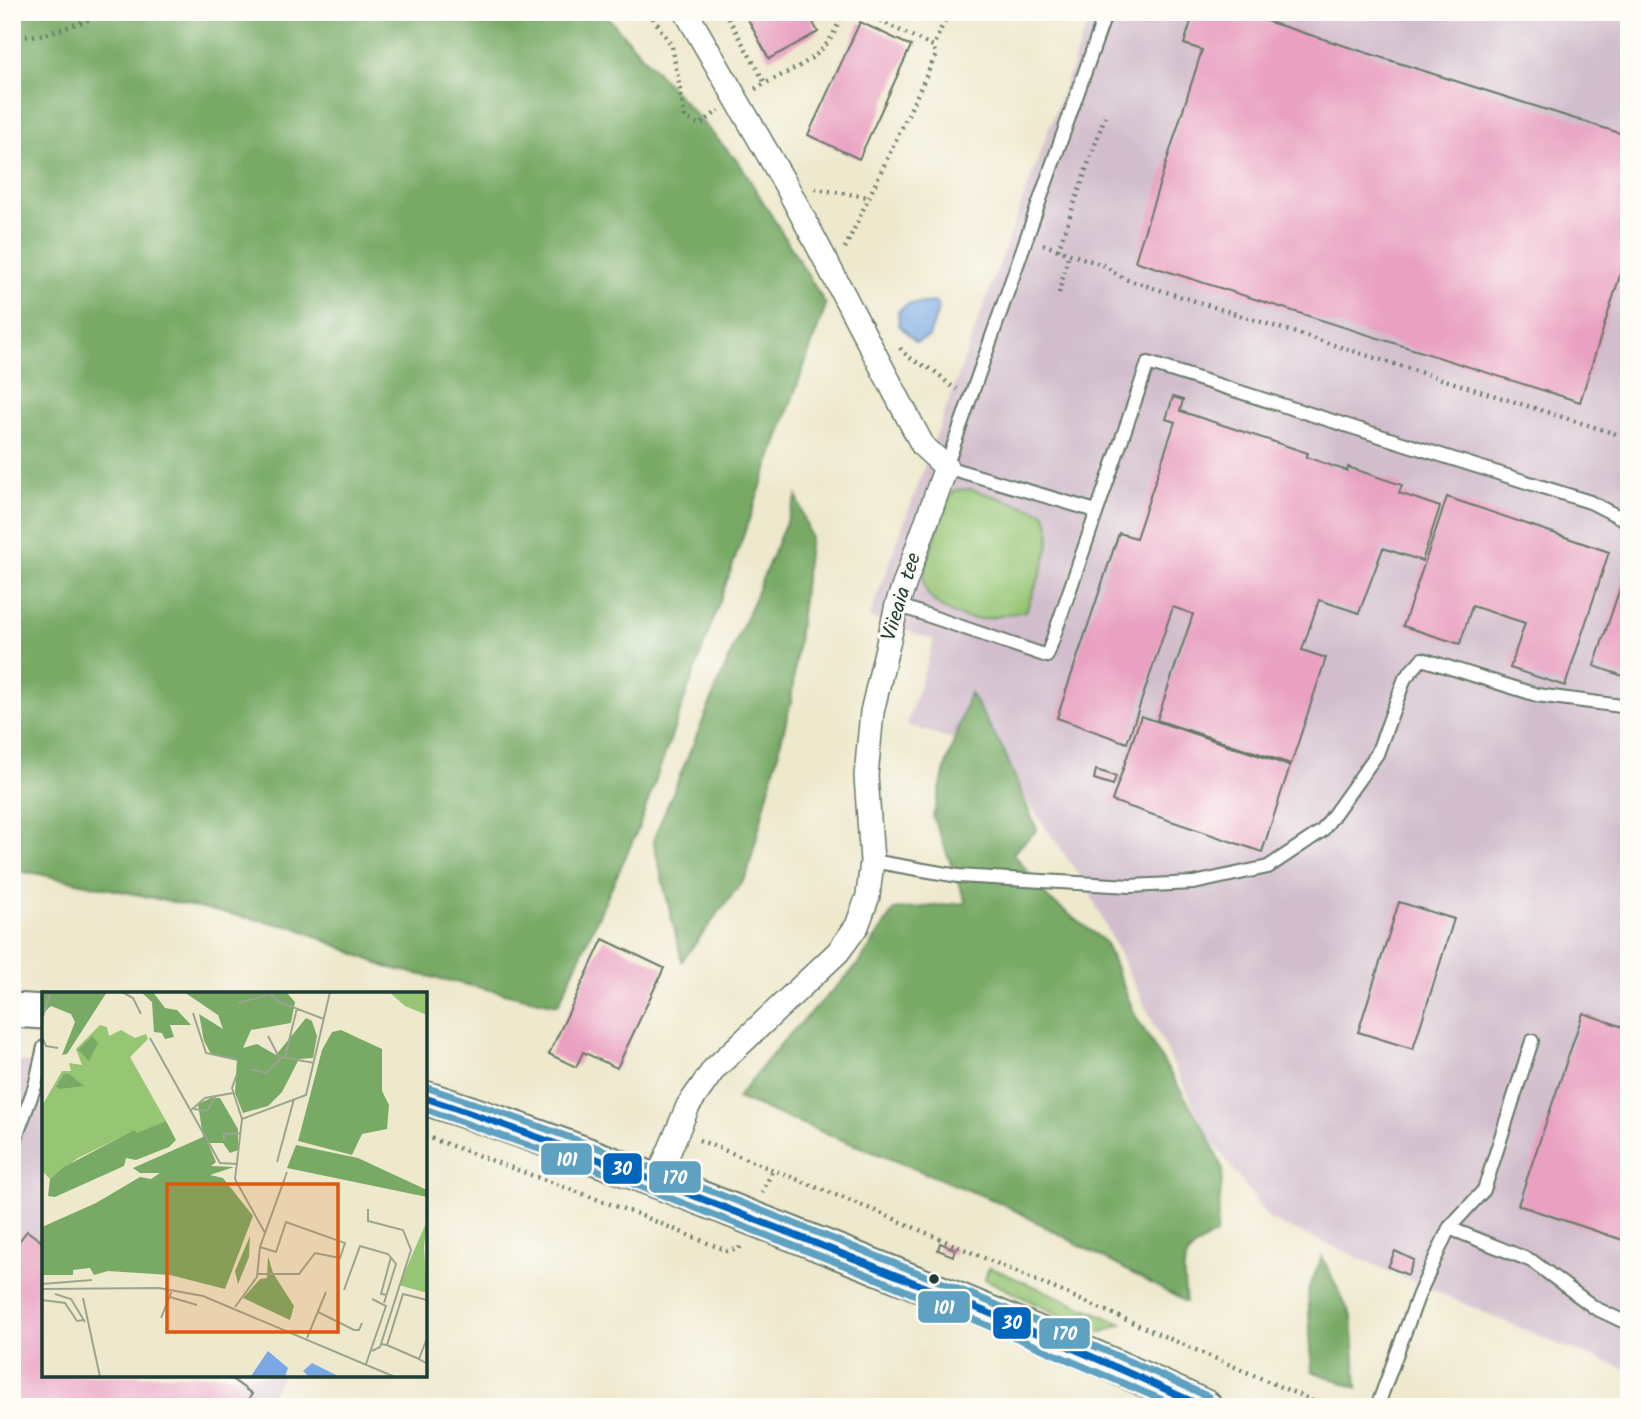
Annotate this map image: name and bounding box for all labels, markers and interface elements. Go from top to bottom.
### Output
street label: Viieaia tee [873,548,931,645]
inset map [42,992,427,1377]
line badge: 101 [540,1142,593,1176]
text: 101 [556,1146,578,1176]
line badge: 30 [602,1152,643,1185]
text: 30 [611,1155,632,1185]
line badge: 170 [648,1160,702,1194]
text: 170 [663,1164,687,1194]
unlabelled marker [927,1272,941,1286]
line badge: 101 [917,1290,971,1324]
text: 101 [933,1294,955,1324]
line badge: 30 [992,1306,1032,1340]
text: 30 [1001,1309,1022,1339]
line badge: 170 [1038,1317,1091,1350]
text: 170 [1053,1320,1077,1350]

